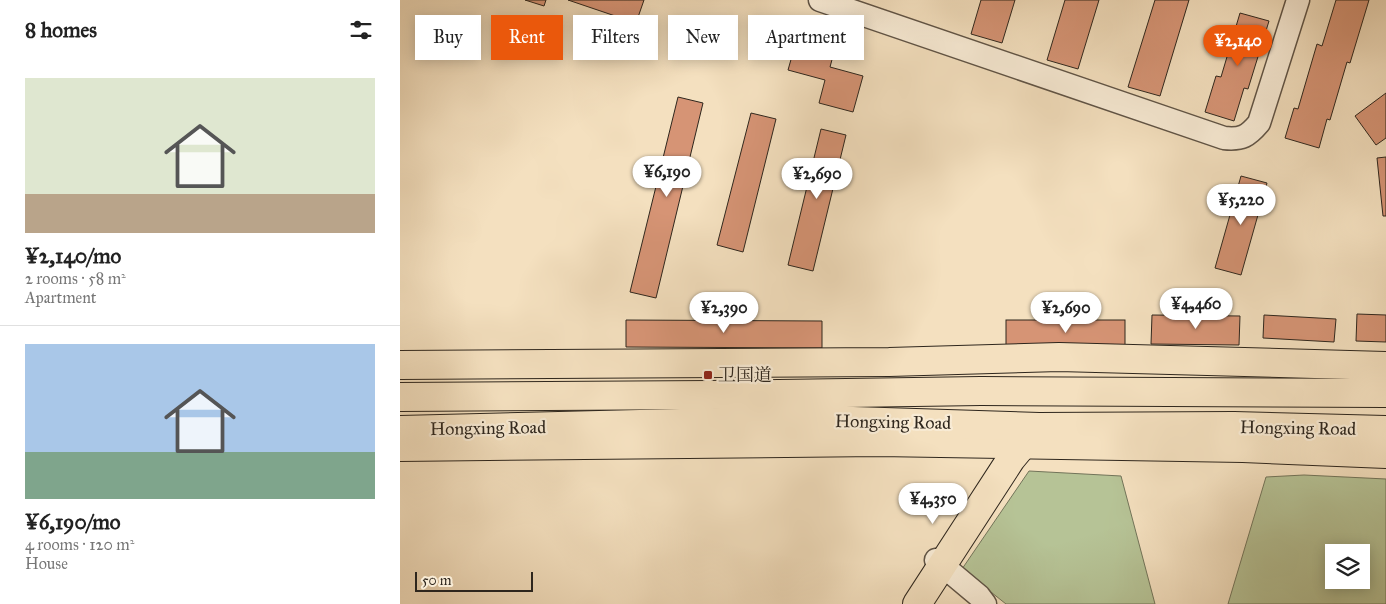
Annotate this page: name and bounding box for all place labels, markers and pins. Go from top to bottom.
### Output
pin: ¥2,140 [1197,24,1279,67]
pin: ¥6,190 [626,156,708,198]
pin: ¥2,690 [776,158,858,200]
pin: ¥5,220 [1200,184,1282,226]
pin: ¥4,460 [1155,288,1237,330]
pin: ¥2,390 [683,292,765,334]
pin: ¥2,690 [1025,292,1107,334]
place label: 卫国道 [718,364,772,386]
marker: 卫国道 [702,369,714,381]
pin: ¥4,350 [892,482,974,525]

